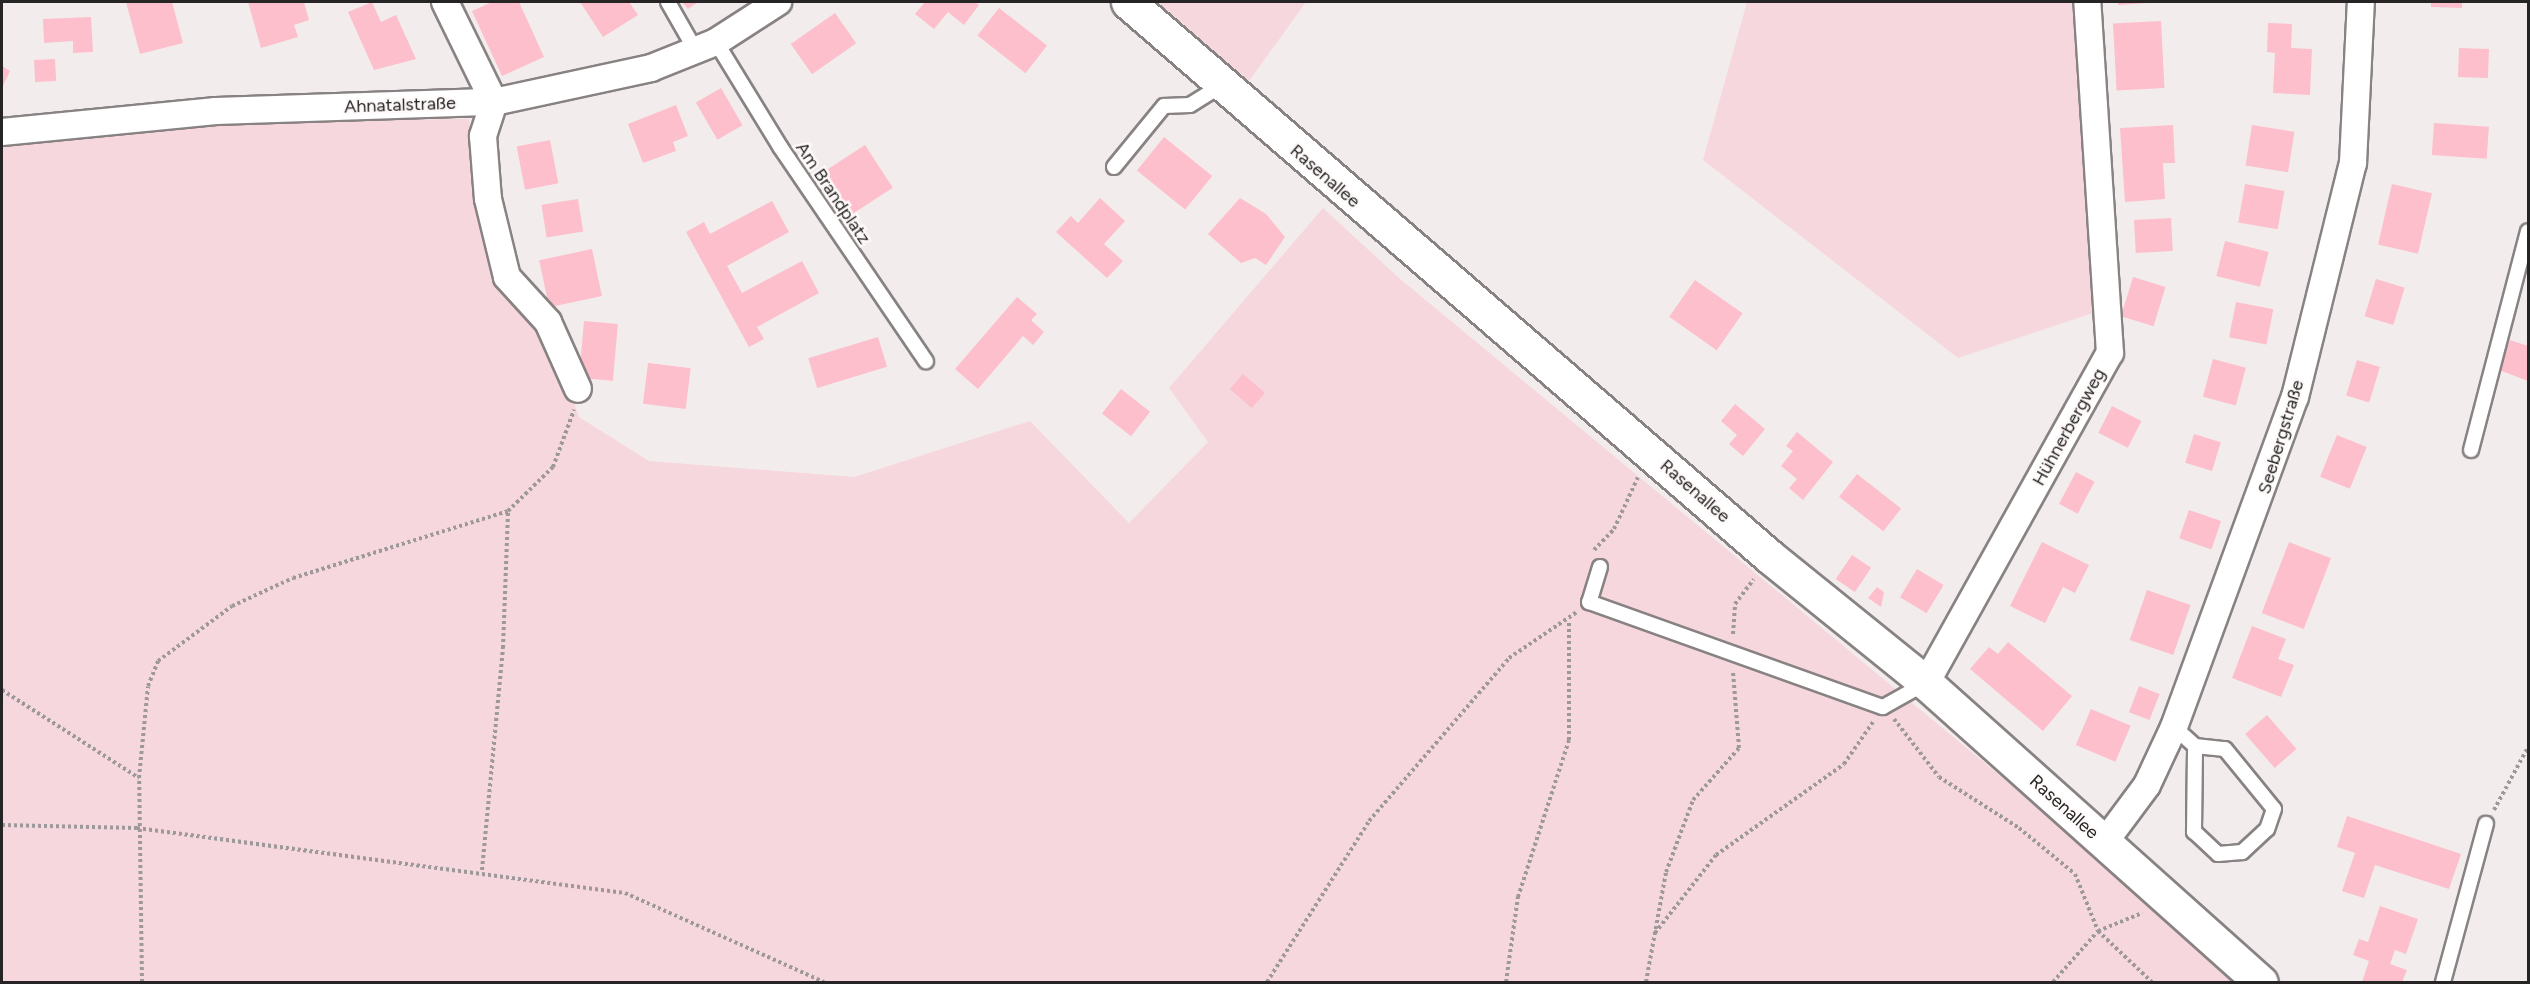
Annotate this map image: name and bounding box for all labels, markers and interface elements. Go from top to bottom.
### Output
street label: Ahnatalstraße [344,92,456,118]
street label: Am Brandplatz [791,138,875,248]
street label: Rasenallee [1286,140,1364,212]
street label: Hühnerbergweg [2028,365,2110,489]
street label: Seebergstraße [2253,377,2309,497]
street label: Rasenallee [1656,455,1734,527]
street label: Rasenallee [2025,770,2103,844]

